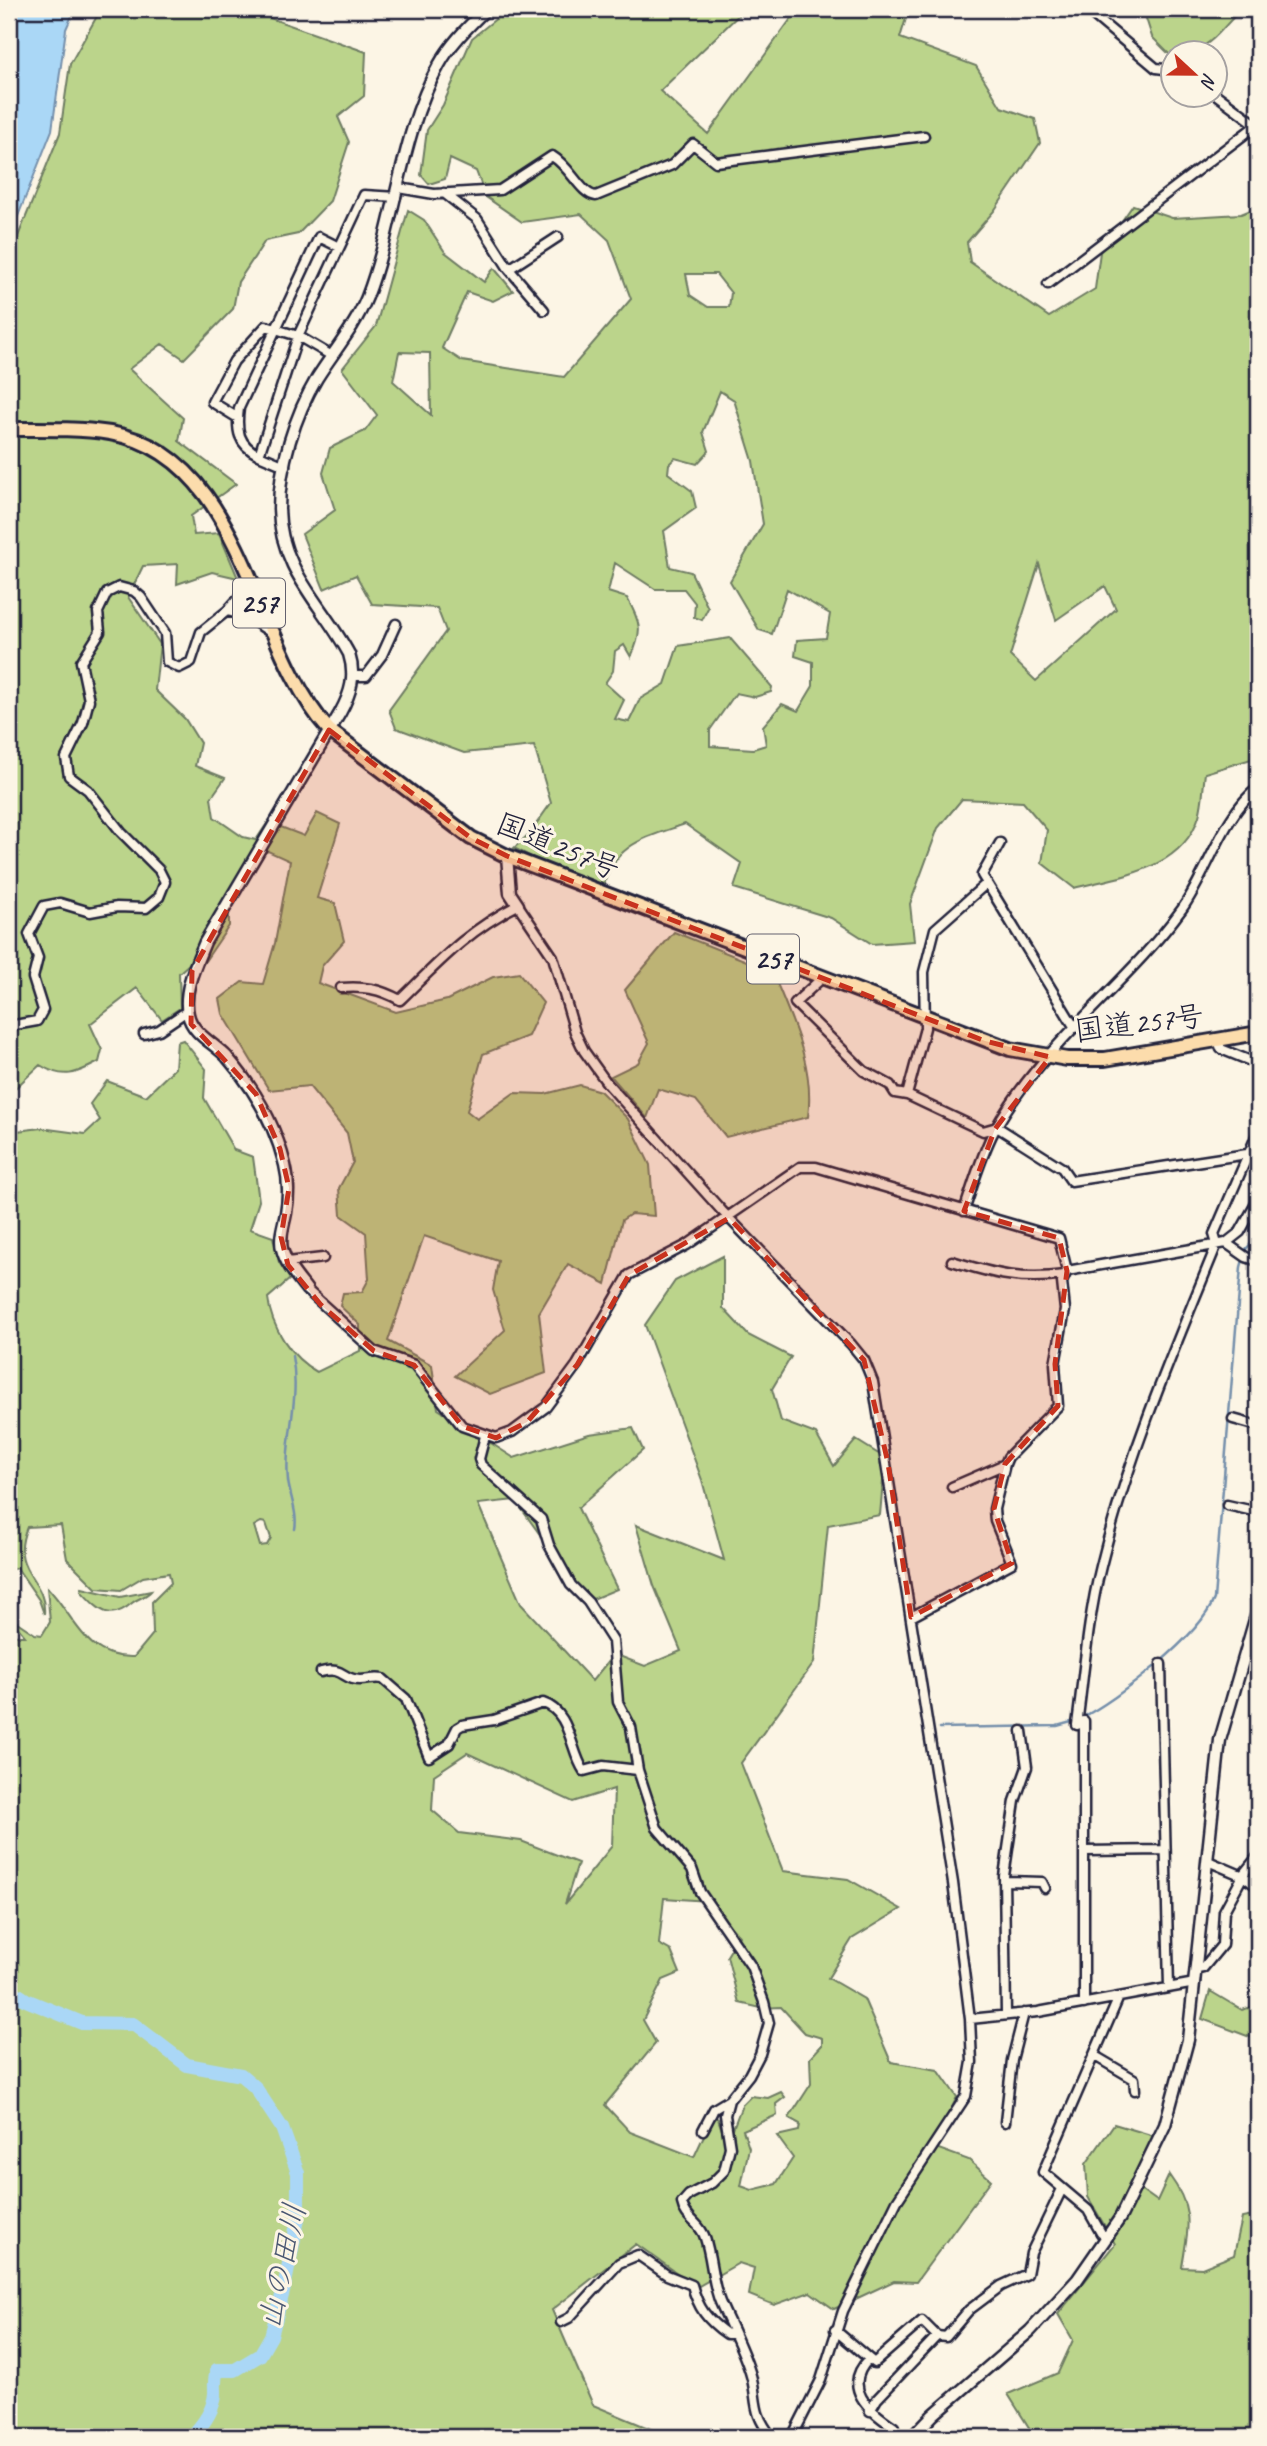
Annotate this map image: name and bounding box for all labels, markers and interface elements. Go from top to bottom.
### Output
north arrow [1158,38,1228,108]
text: N [1194,70,1222,93]
road number: 257 [233,578,285,628]
street label: 国道257号 [490,804,626,888]
road number: 257 [747,934,799,984]
street label: 国道257号 [1072,996,1206,1050]
water label: 山の田川 [249,2199,315,2333]

